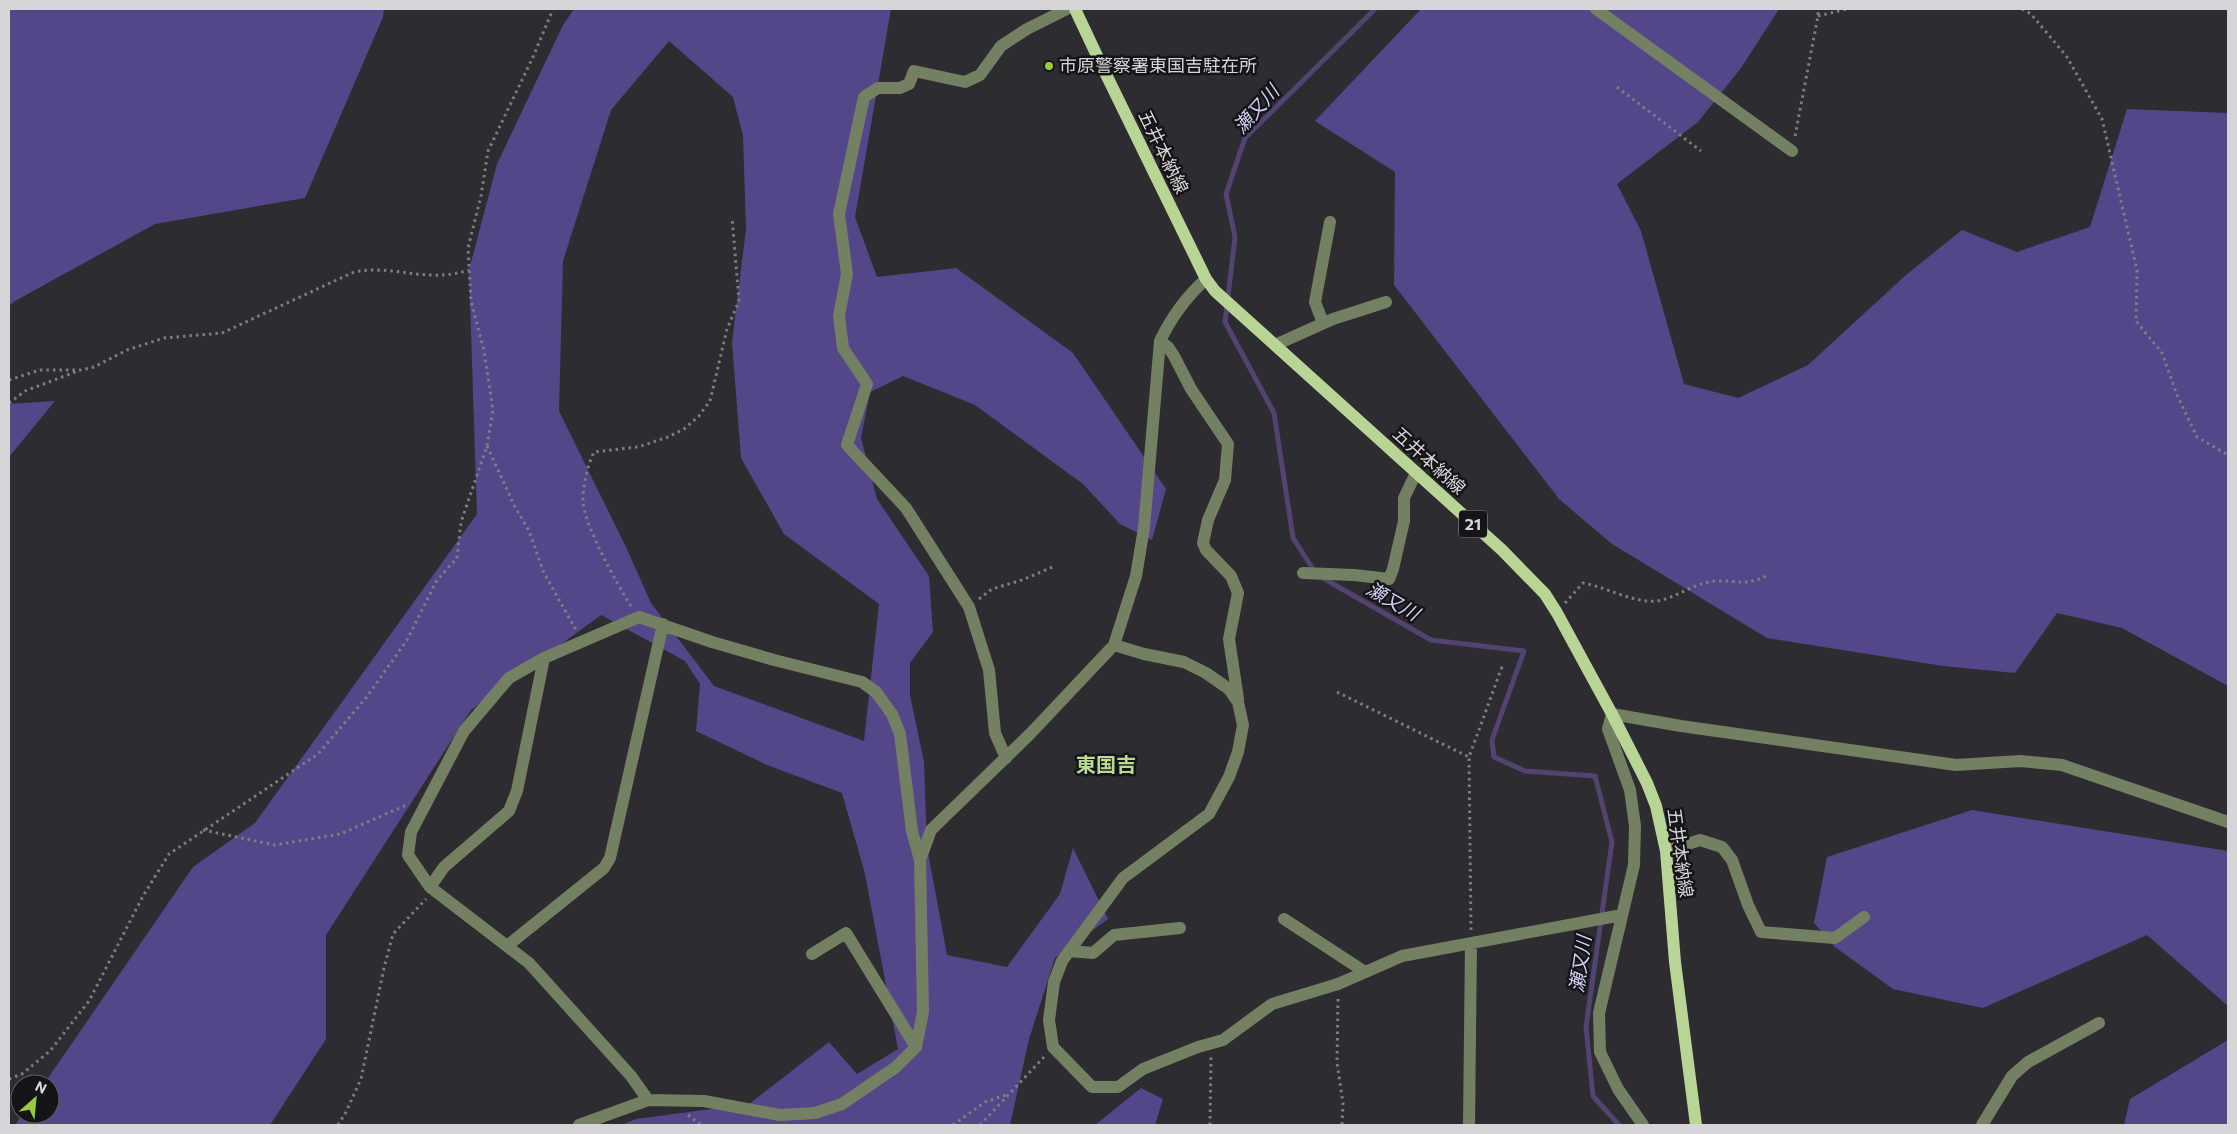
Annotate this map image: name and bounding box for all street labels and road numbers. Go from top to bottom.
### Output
street label: 五井本納線 [1134,106,1194,197]
street label: 五井本納線 [1389,422,1470,499]
road number: 21 [1459,510,1487,538]
street label: 五井本納線 [1664,807,1698,899]

